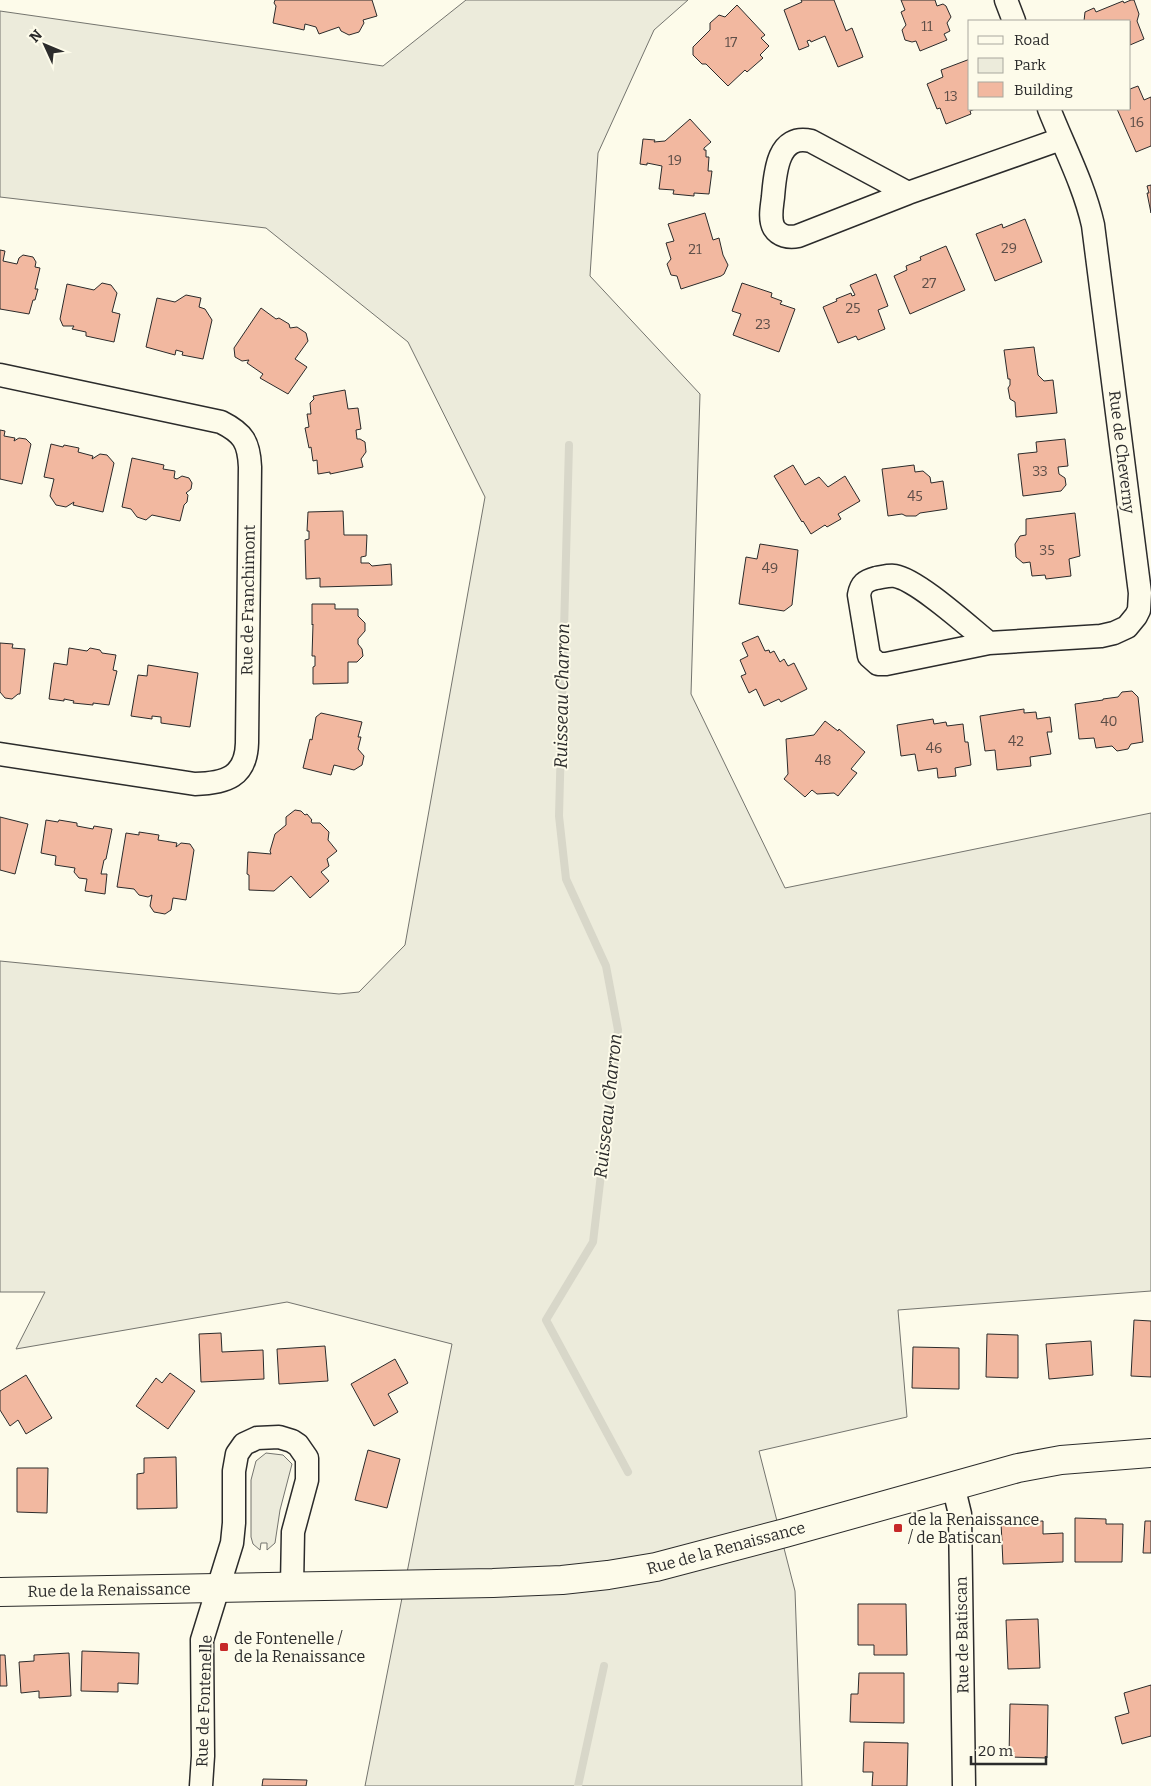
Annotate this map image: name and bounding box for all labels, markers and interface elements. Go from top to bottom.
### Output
house number: 11 [921,18,933,35]
north arrow [20,20,70,70]
legend [968,20,1131,110]
text: N [26,26,46,46]
text: Road [1014,31,1049,49]
house number: 17 [725,34,737,51]
text: Park [1014,56,1046,74]
text: Building [1014,81,1073,99]
house number: 13 [944,88,958,105]
house number: 16 [1130,114,1144,131]
house number: 19 [668,152,682,169]
house number: 29 [1001,240,1017,257]
house number: 21 [688,241,702,258]
house number: 27 [922,275,936,292]
house number: 25 [845,300,861,317]
house number: 23 [755,316,771,333]
street label: Rue de Cheverny [1105,389,1139,515]
house number: 33 [1032,463,1048,480]
house number: 45 [907,488,923,505]
street label: Rue de Franchimont [237,524,259,676]
house number: 35 [1039,542,1055,559]
house number: 49 [762,560,778,577]
water label: Ruisseau Charron [550,623,574,769]
house number: 40 [1100,713,1118,730]
house number: 42 [1008,733,1024,750]
house number: 46 [926,740,942,757]
house number: 48 [815,752,831,769]
water label: Ruisseau Charron [589,1033,627,1179]
place label: de la Renaissance / de Batiscan [908,1510,1039,1547]
street label: Rue de la Renaissance [645,1518,807,1578]
marker: de la Renaissance / de Batiscan [892,1522,904,1534]
street label: Rue de Batiscan [951,1576,973,1694]
street label: Rue de la Renaissance [27,1579,191,1601]
place label: de Fontenelle / de la Renaissance [234,1629,365,1666]
street label: Rue de Fontenelle [192,1635,216,1767]
marker: de Fontenelle / de la Renaissance [218,1641,230,1653]
scale bar [971,1734,1046,1766]
text: 20 m [978,1742,1014,1760]

